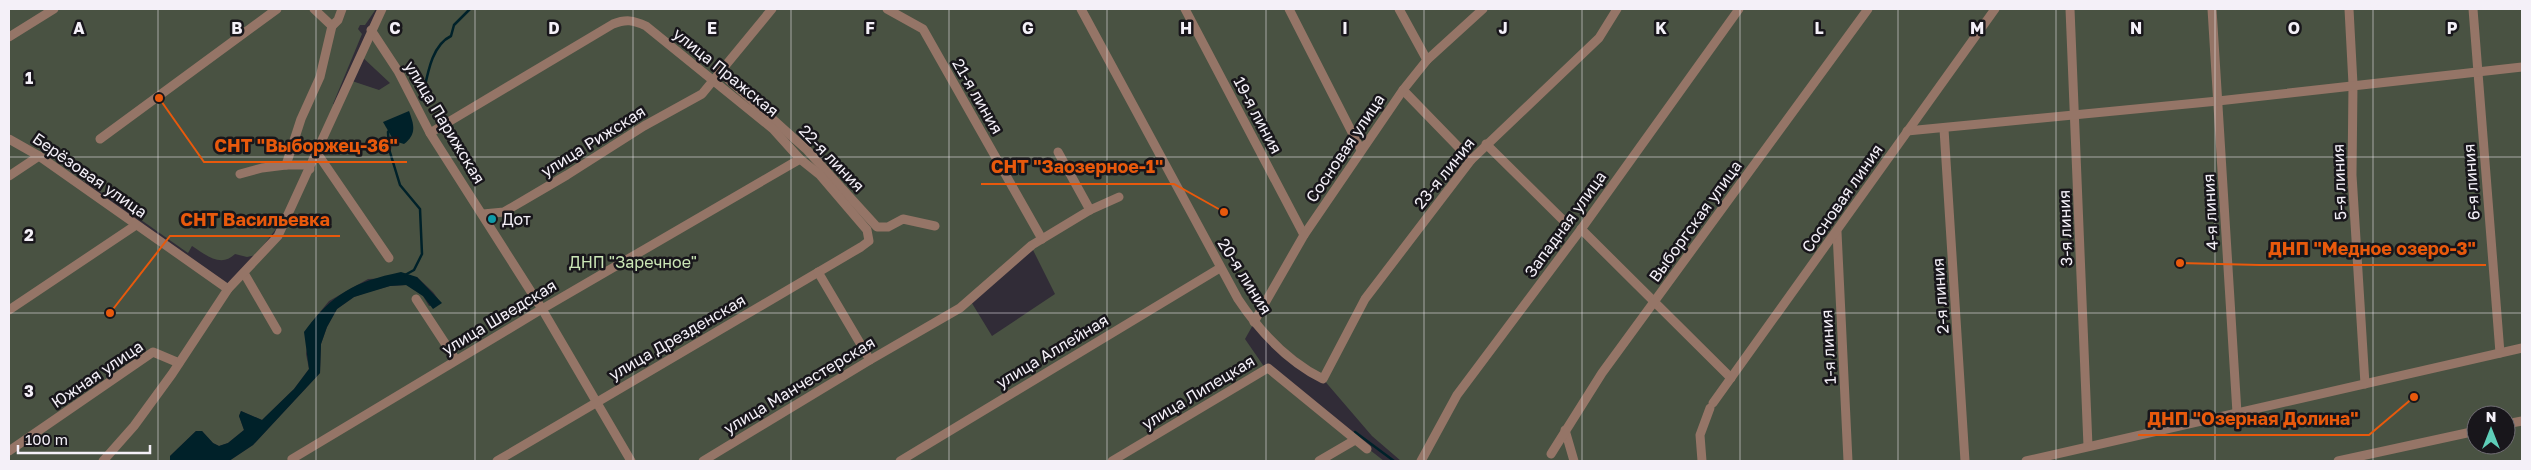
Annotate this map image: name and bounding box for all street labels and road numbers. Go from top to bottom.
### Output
street label: улица Пражская [669,23,783,121]
street label: 21-я линия [948,55,1008,137]
street label: улица Парижская [400,57,490,187]
street label: 19-я линия [1229,73,1287,157]
street label: Сосновая улица [1301,90,1389,206]
street label: улица Рижская [537,101,649,181]
street label: 22-я линия [795,120,869,196]
street label: Берёзовая улица [29,128,151,222]
street label: 23-я линия [1409,133,1479,213]
street label: Сосновая линия [1797,140,1887,256]
street label: 6-я линия [2458,143,2484,221]
street label: 5-я линия [2328,144,2350,220]
street label: Выборгская улица [1644,156,1746,286]
street label: Западная улица [1520,167,1610,281]
street label: 4-я линия [2198,173,2222,251]
street label: 3-я линия [2054,190,2076,266]
street label: 20-я линия [1214,234,1276,318]
street label: 2-я линия [1927,257,1953,335]
street label: улица Шведская [438,275,560,359]
street label: улица Дрезденская [605,290,749,384]
street label: 1-я линия [1816,309,1840,385]
street label: улица Аллейная [992,310,1112,392]
street label: улица Манчестерская [720,332,878,438]
street label: Южная улица [47,336,147,412]
street label: улица Липецкая [1138,350,1258,434]

